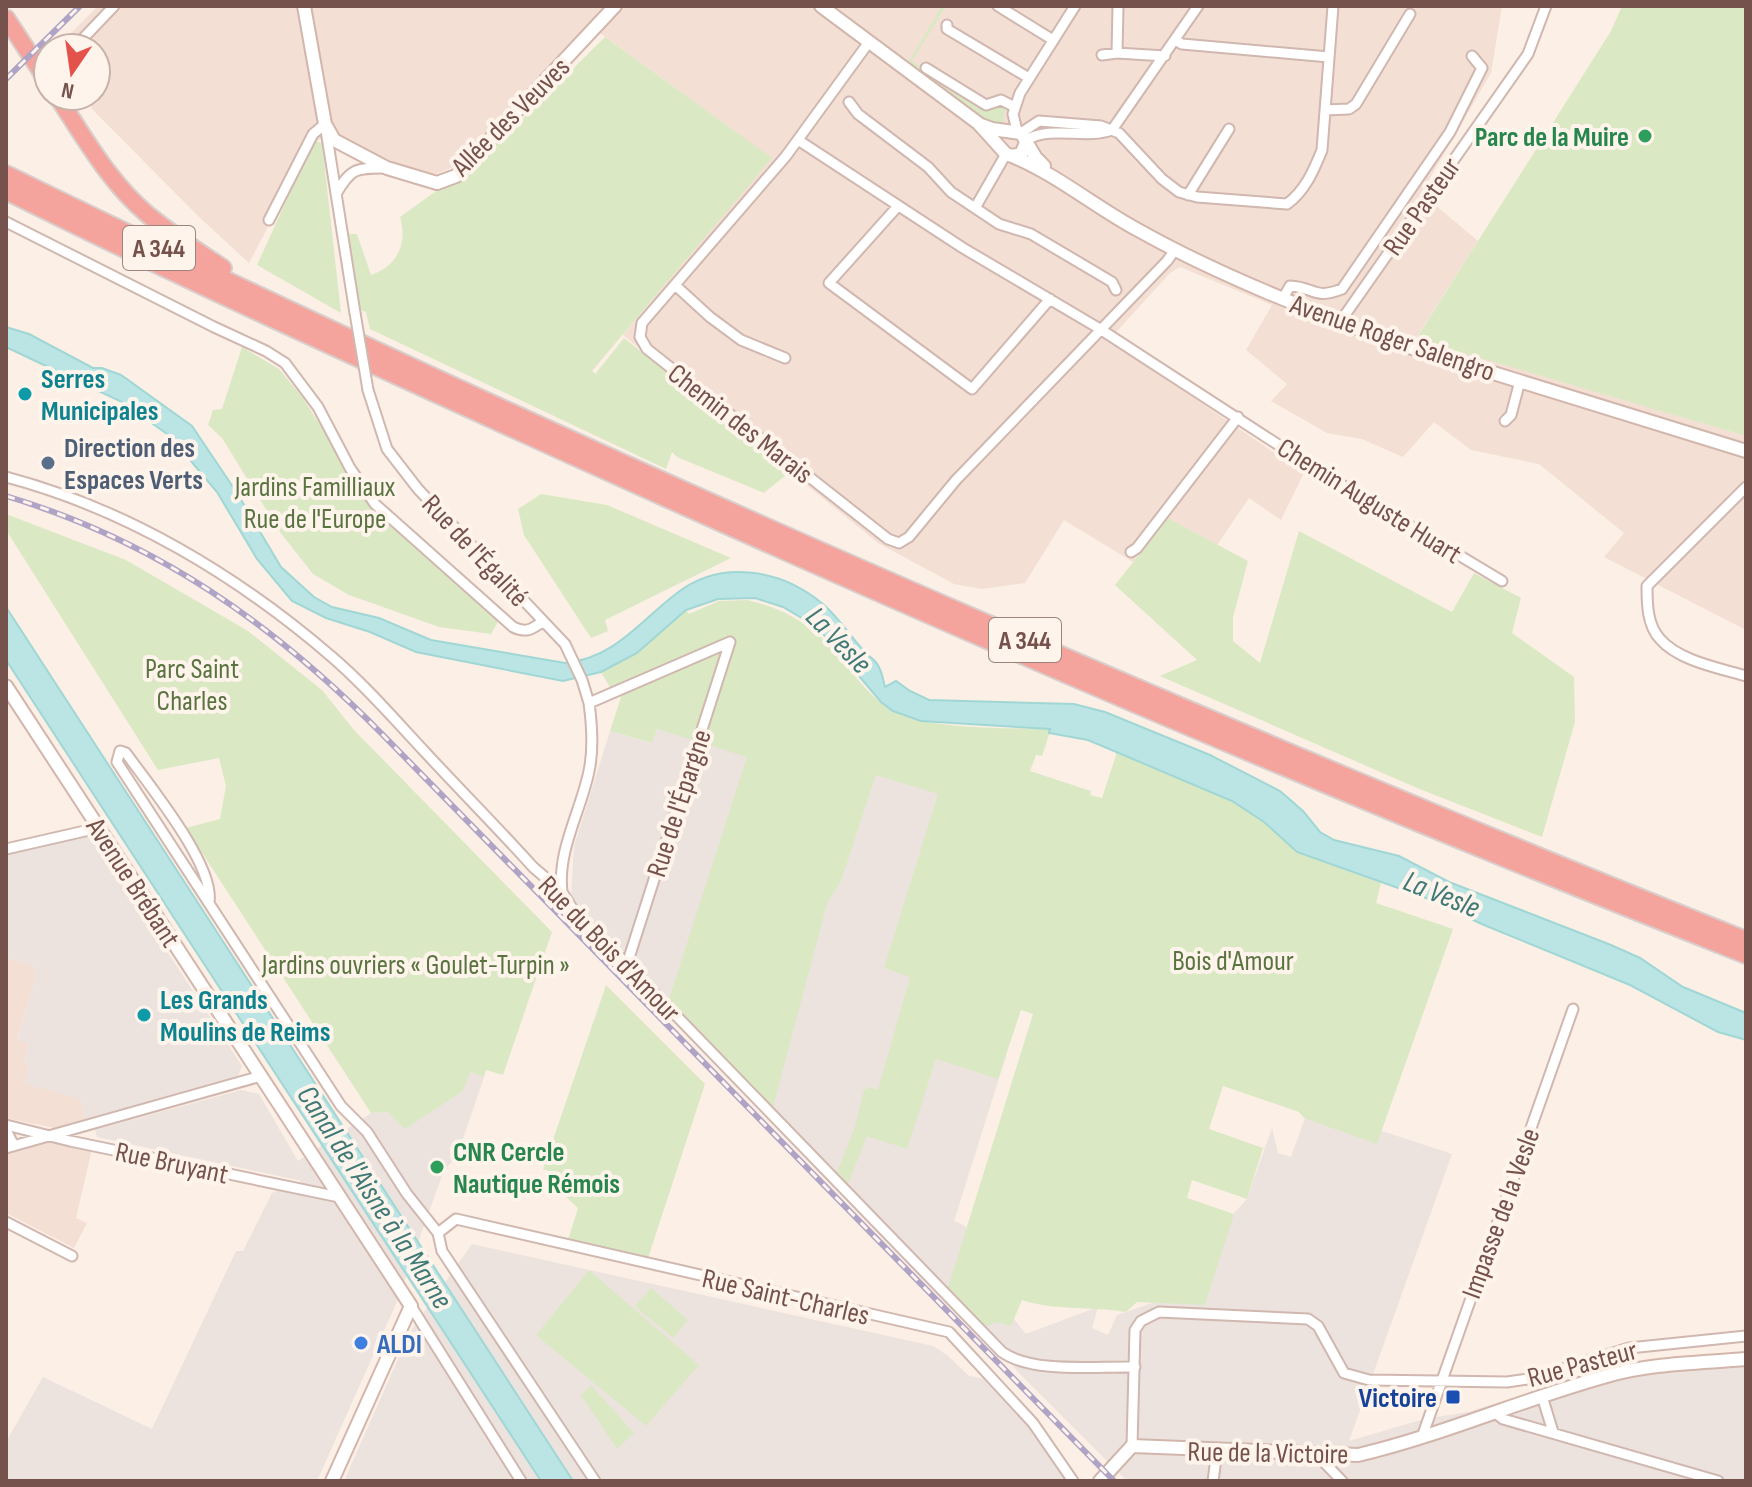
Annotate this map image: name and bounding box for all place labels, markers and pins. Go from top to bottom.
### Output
place label: Parc de la Muire [1475,121,1629,154]
marker: Parc de la Muire [1636,127,1654,145]
place label: Serres Municipales [41,363,159,428]
marker: Serres Municipales [16,385,34,403]
place label: Direction des Espaces Verts [64,432,203,497]
marker: Direction des Espaces Verts [39,454,57,472]
place label: Les Grands Moulins de Reims [160,984,330,1049]
marker: Les Grands Moulins de Reims [135,1006,153,1024]
place label: CNR Cercle Nautique Rémois [453,1136,620,1201]
marker: CNR Cercle Nautique Rémois [428,1158,446,1176]
place label: ALDI [376,1328,422,1361]
marker: ALDI [352,1334,370,1352]
place label: Victoire [1359,1382,1437,1415]
marker: Victoire [1444,1388,1462,1406]

